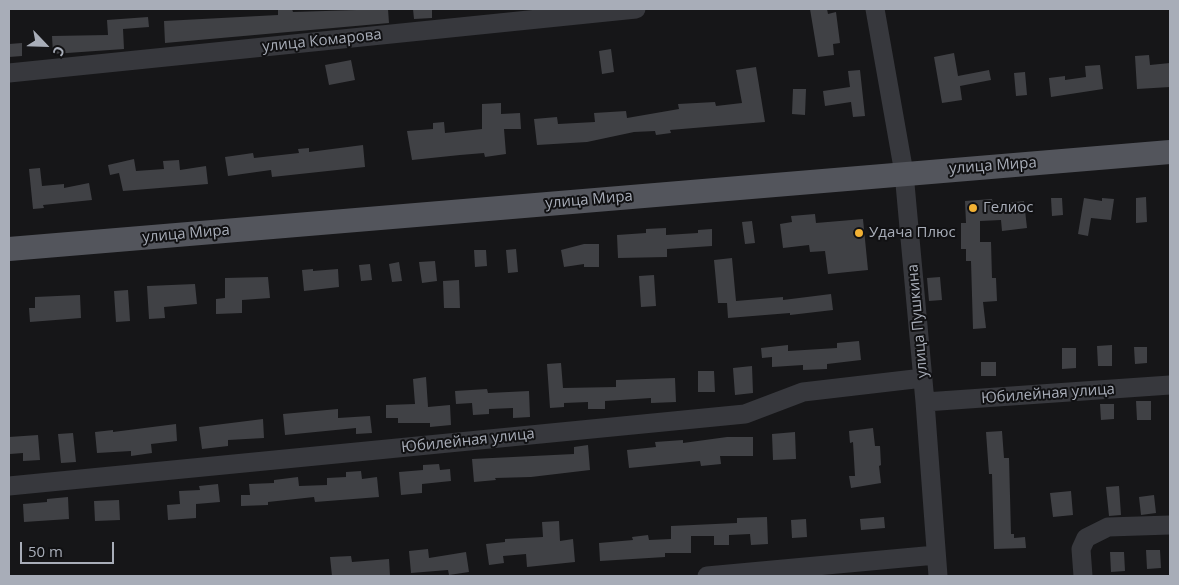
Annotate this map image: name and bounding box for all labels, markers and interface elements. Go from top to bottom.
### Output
north arrow [20,20,70,70]
street label: улица Комарова [261,26,383,56]
text: С [49,43,70,59]
street label: улица Мира [949,154,1037,178]
street label: улица Мира [544,187,634,213]
place label: Гелиос [983,199,1034,217]
marker: Гелиос [967,202,979,214]
street label: улица Мира [141,221,231,247]
place label: Удача Плюс [869,224,956,242]
marker: Удача Плюс [853,227,865,239]
street label: улица Пушкина [904,263,932,379]
street label: Юбилейная улица [980,380,1116,408]
street label: Юбилейная улица [400,425,536,457]
scale bar [22,532,116,564]
text: 50 m [28,541,63,561]

